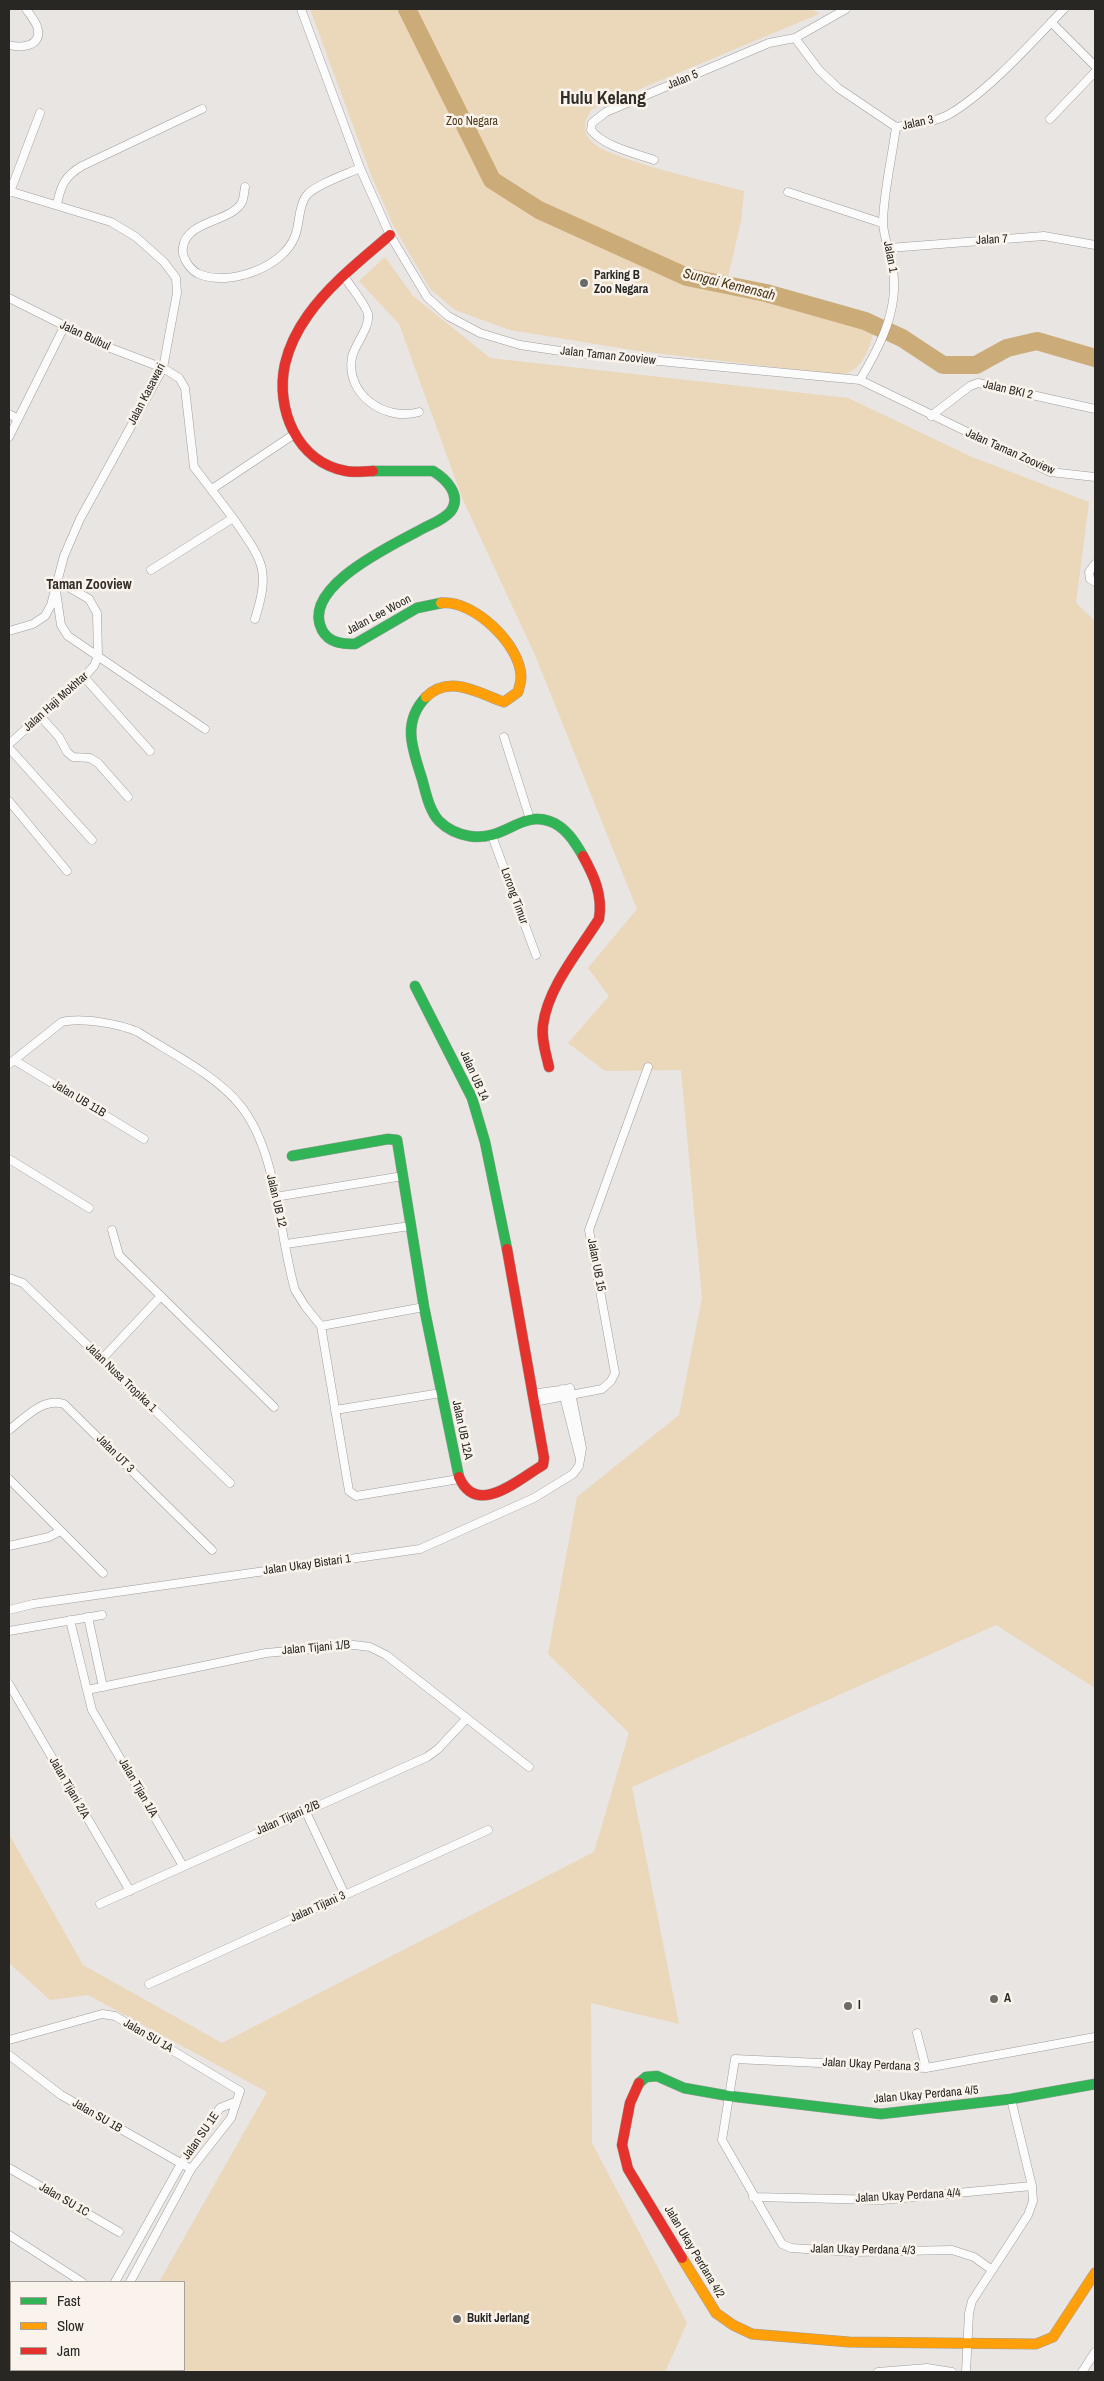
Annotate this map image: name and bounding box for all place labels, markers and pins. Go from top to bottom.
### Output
place label: Parking B Zoo Negara [594,269,648,297]
marker: Parking B Zoo Negara [578,277,590,289]
place label: A [1004,1992,1011,2006]
marker: A [988,1993,1000,2005]
place label: I [858,1999,861,2013]
marker: I [842,2000,854,2012]
place label: Bukit Jerlang [467,2312,529,2326]
marker: Bukit Jerlang [451,2313,463,2325]

